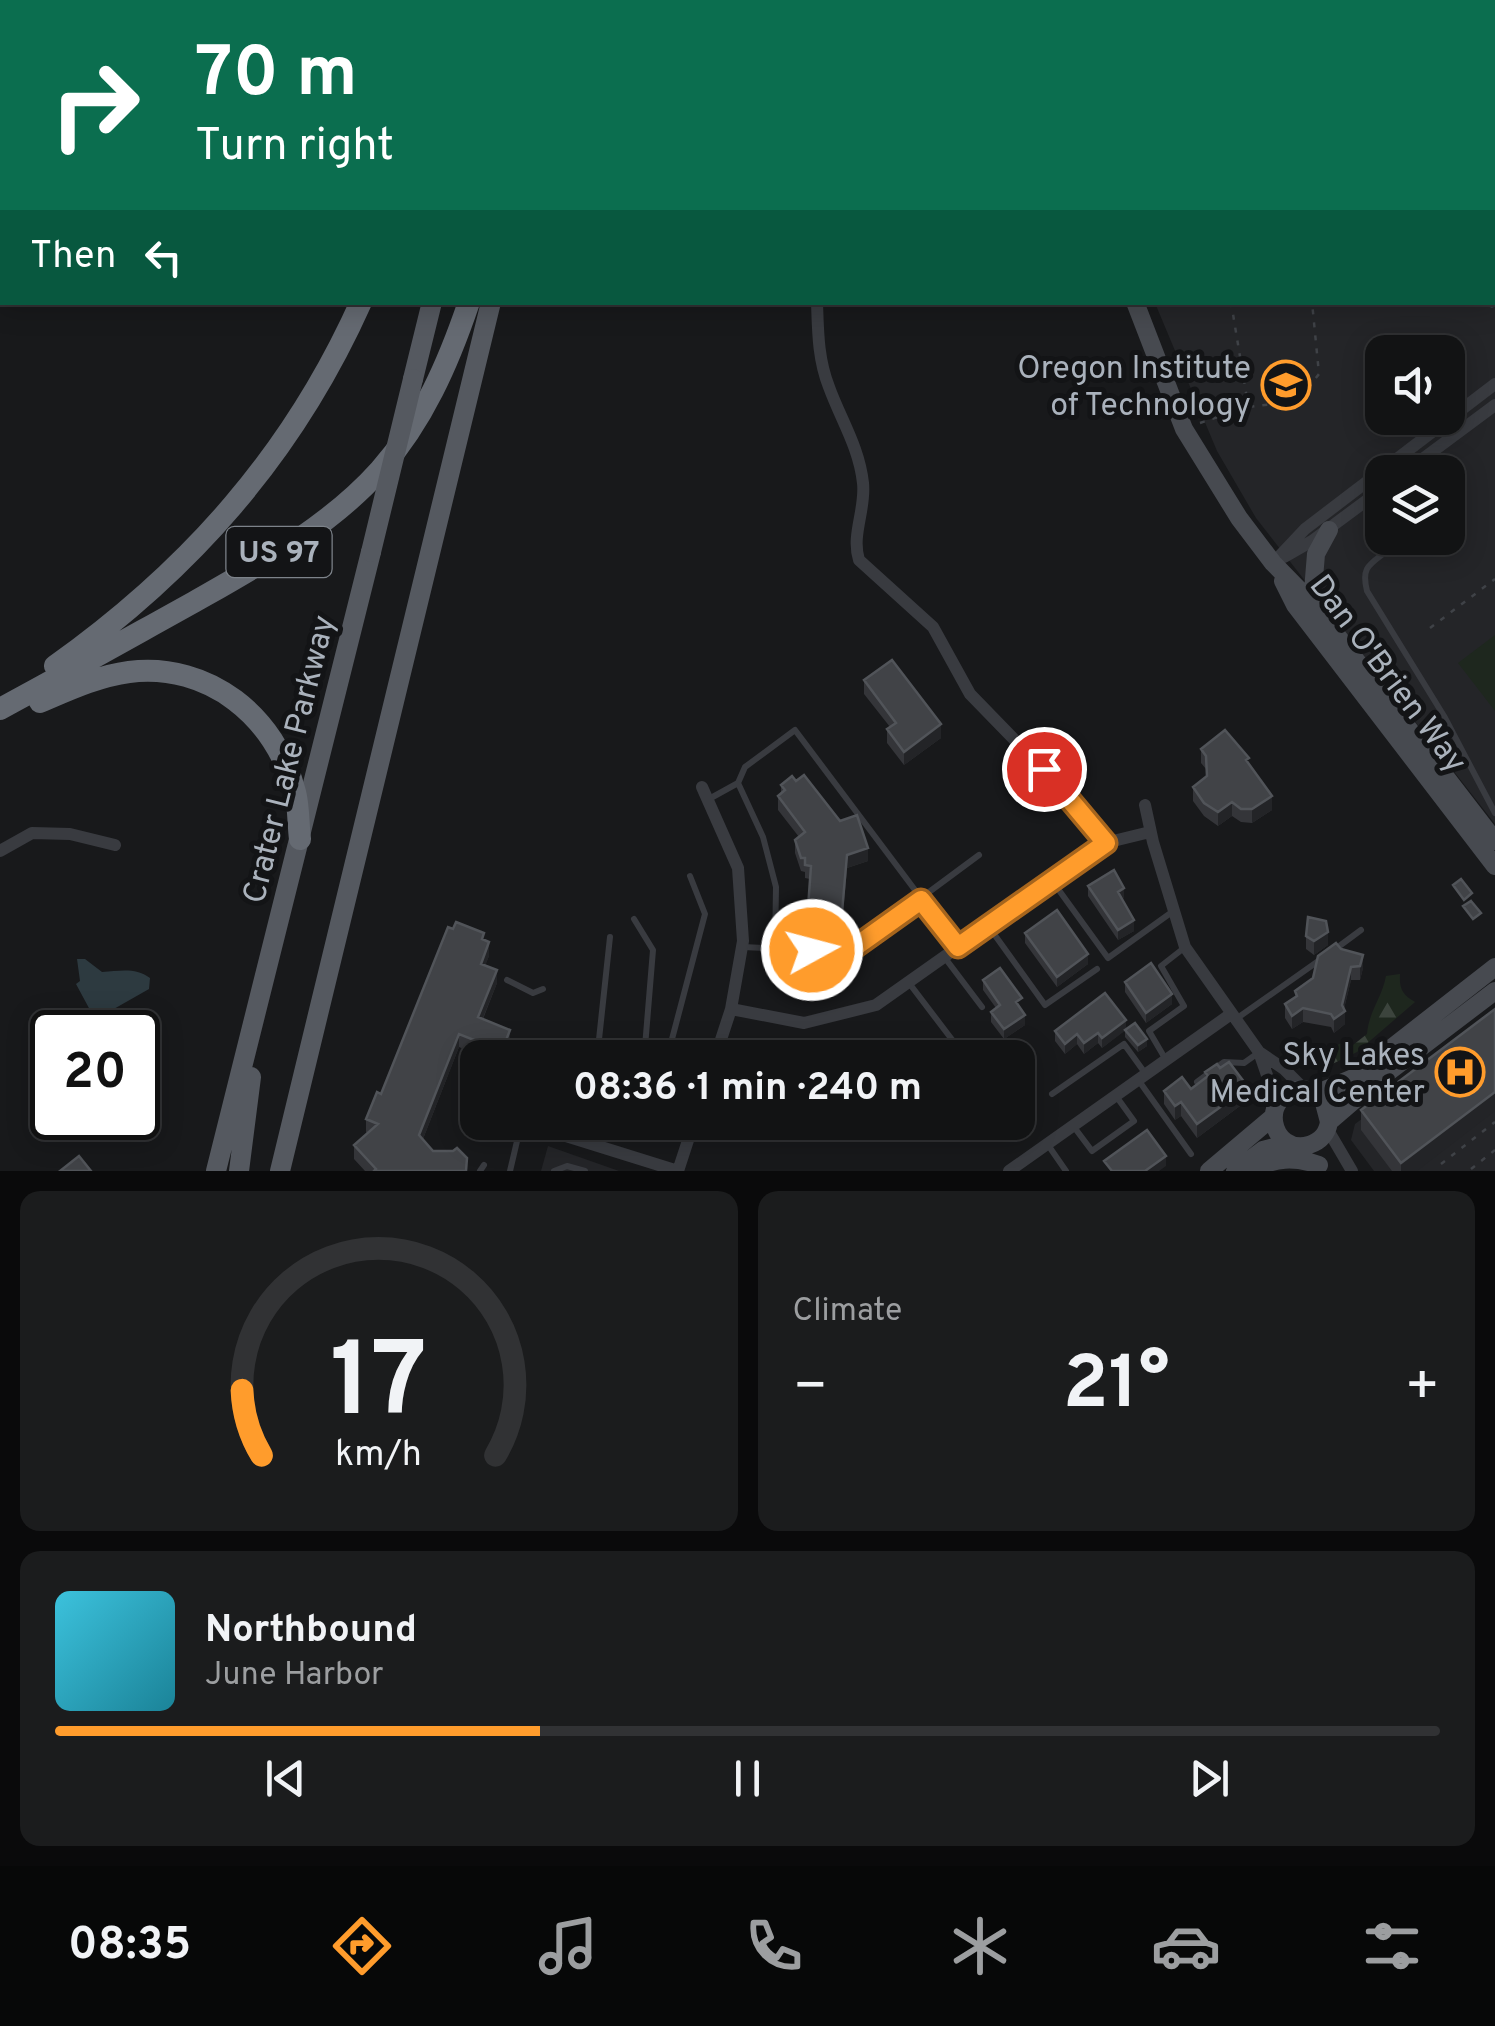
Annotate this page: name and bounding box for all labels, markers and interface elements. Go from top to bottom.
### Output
text: 70 m [195,32,358,121]
icon: right [30,40,160,170]
text: Turn right [195,119,394,176]
icon: left [136,230,191,285]
text: Then [30,233,116,282]
map controls [1365,335,1465,555]
button: sound [1365,335,1465,435]
place label: Oregon Institute of Technology [1017,350,1251,427]
school or university icon: Oregon Institute of Technology [1260,359,1312,411]
button: layers [1365,455,1465,555]
road number: US 97 [226,527,332,577]
street label: Dan O'Brien Way [1299,568,1474,782]
street label: Crater Lake Parkway [236,612,346,908]
pin [1002,727,1087,812]
icon: arrive [1017,742,1072,797]
position arrow [760,898,864,1002]
speed limit sign: 20 [30,1010,160,1140]
place label: Sky Lakes Medical Center [1209,1037,1425,1114]
hospital icon: Sky Lakes Medical Center [1434,1046,1486,1098]
text: 08:36 · 1 min · 240 m [573,1065,922,1114]
text: Climate [793,1292,902,1332]
text: 17 [330,1321,427,1453]
text: 21° [1063,1340,1170,1435]
text: − [793,1354,828,1424]
text: + [1405,1354,1440,1424]
text: km/h [335,1433,422,1479]
text: Northbound [205,1607,417,1656]
text: June Harbor [205,1656,384,1696]
icon: previous [258,1751,313,1806]
icon: pause [720,1751,775,1806]
icon: next [1182,1751,1237,1806]
icon: directions [327,1911,397,1981]
icon: music [533,1911,603,1981]
icon: phone [739,1911,809,1981]
icon: climate [945,1911,1015,1981]
icon: car [1151,1911,1221,1981]
icon: filters [1357,1911,1427,1981]
text: 08:35 [68,1918,191,1975]

